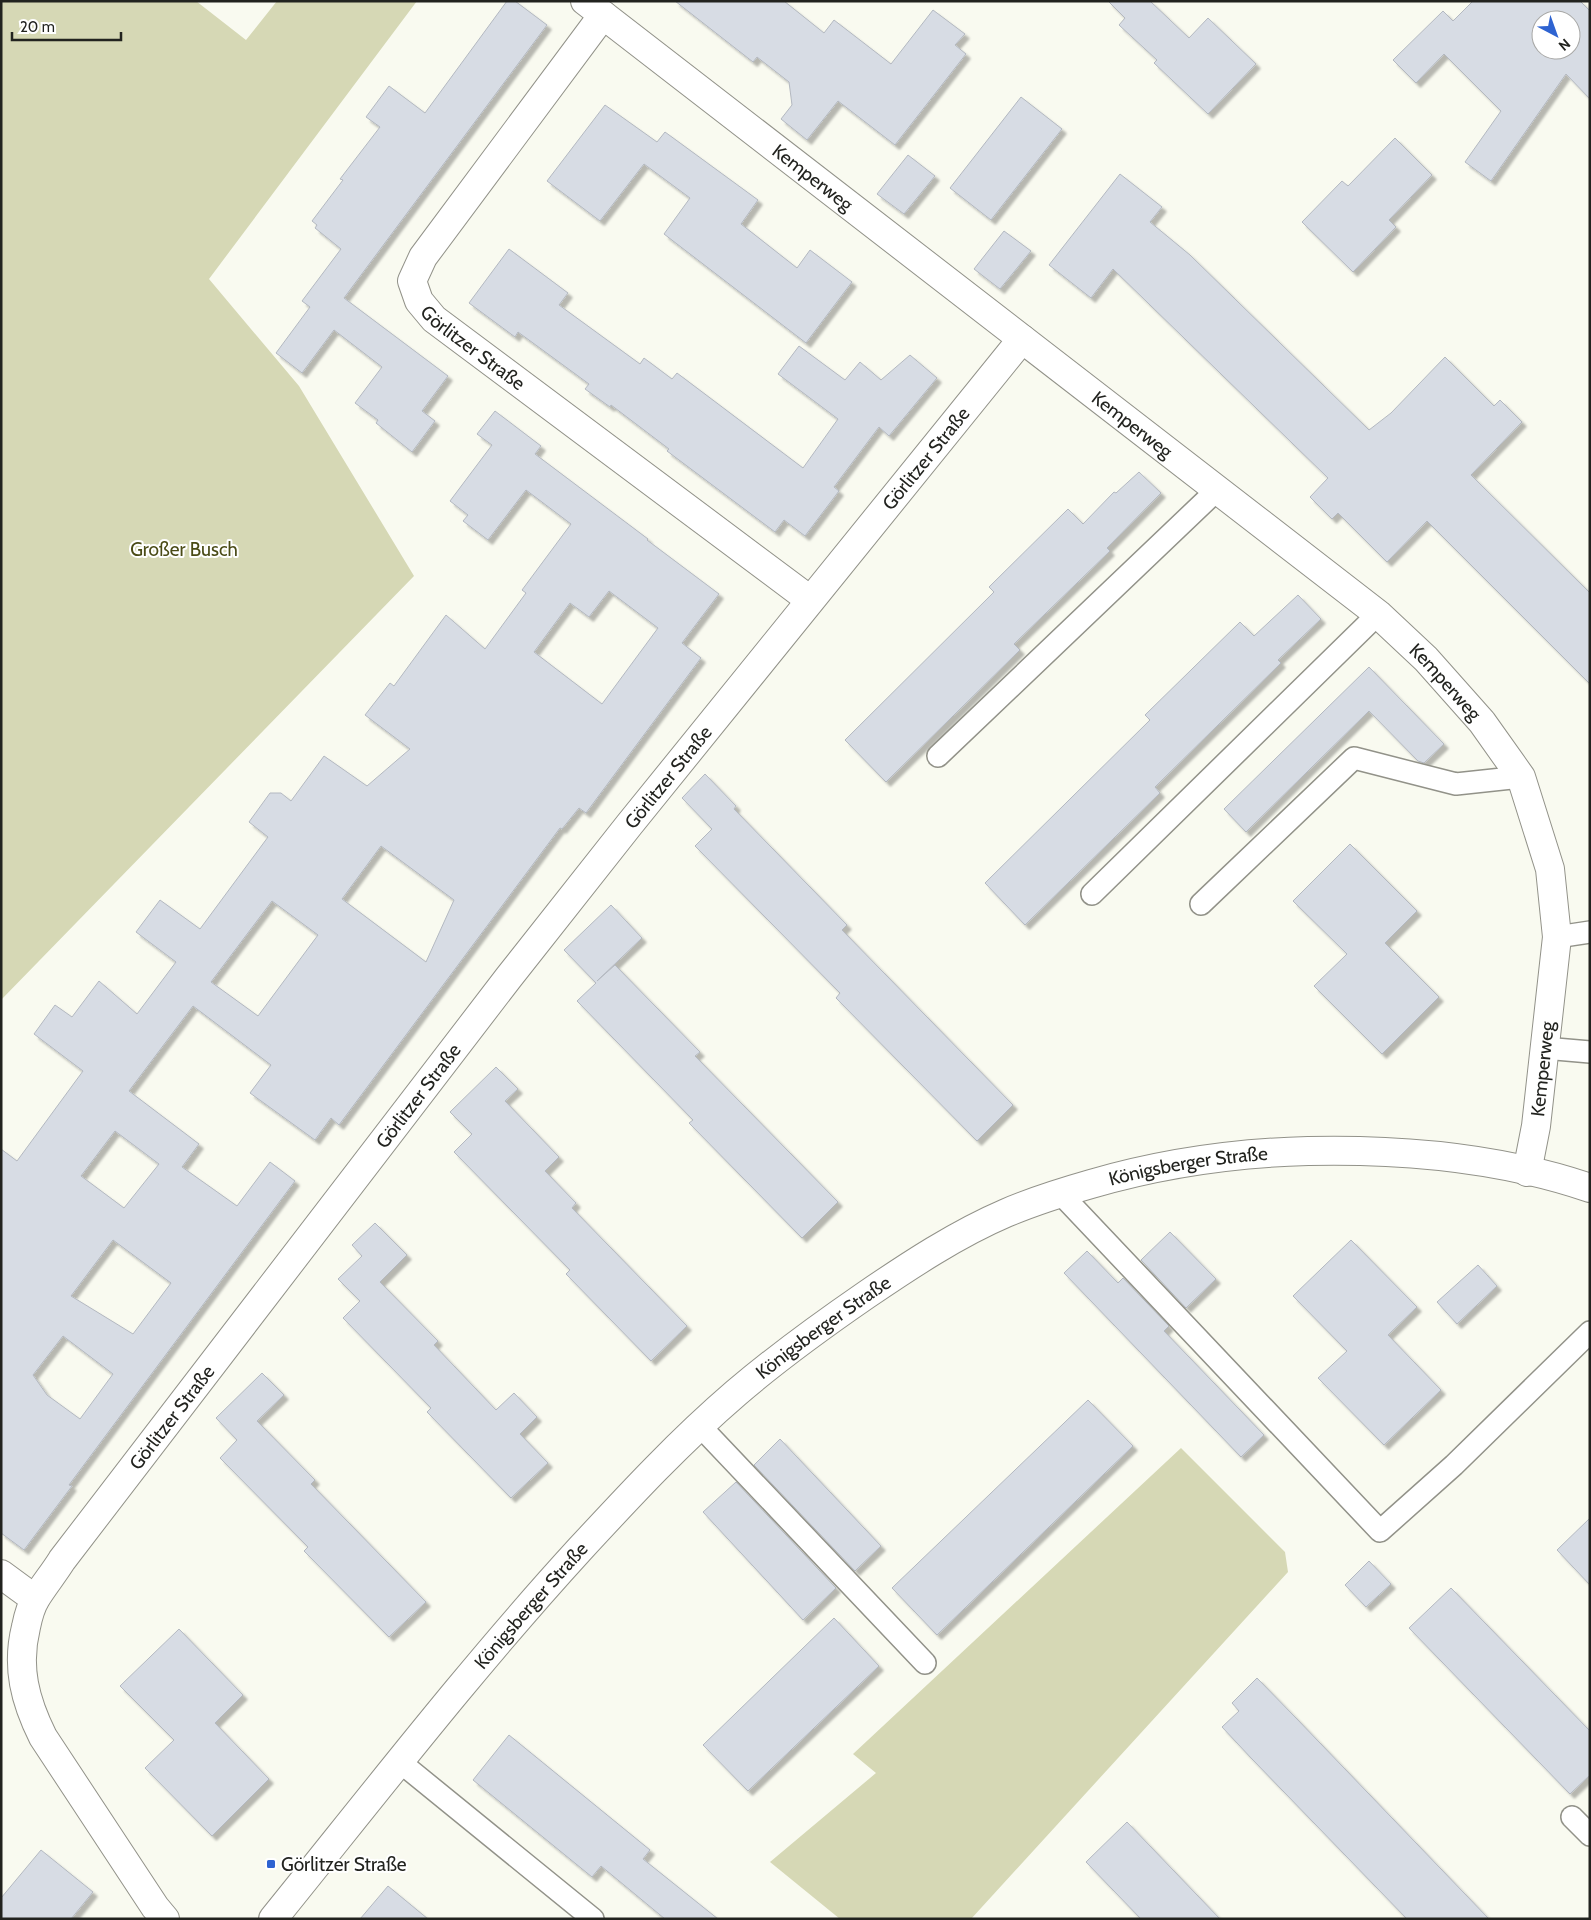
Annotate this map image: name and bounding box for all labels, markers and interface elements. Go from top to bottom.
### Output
scale bar [12,10,121,42]
north arrow [1531,10,1581,60]
text: 20 m [20,18,55,36]
text: N [1555,35,1574,55]
street label: Kemperweg [768,139,858,216]
street label: Görlitzer Straße [416,301,530,395]
street label: Kemperweg [1087,386,1178,463]
street label: Görlitzer Straße [878,402,975,515]
park label: Großer Busch [130,538,238,561]
street label: Kemperweg [1405,639,1486,725]
street label: Görlitzer Straße [620,721,717,833]
street label: Kemperweg [1526,1020,1559,1118]
street label: Görlitzer Straße [371,1039,466,1153]
street label: Königsberger Straße [1106,1142,1269,1191]
street label: Königsberger Straße [751,1271,895,1384]
street label: Görlitzer Straße [125,1360,219,1474]
street label: Königsberger Straße [469,1537,593,1674]
place label: Görlitzer Straße [281,1853,407,1876]
marker: Görlitzer Straße [265,1858,277,1870]

